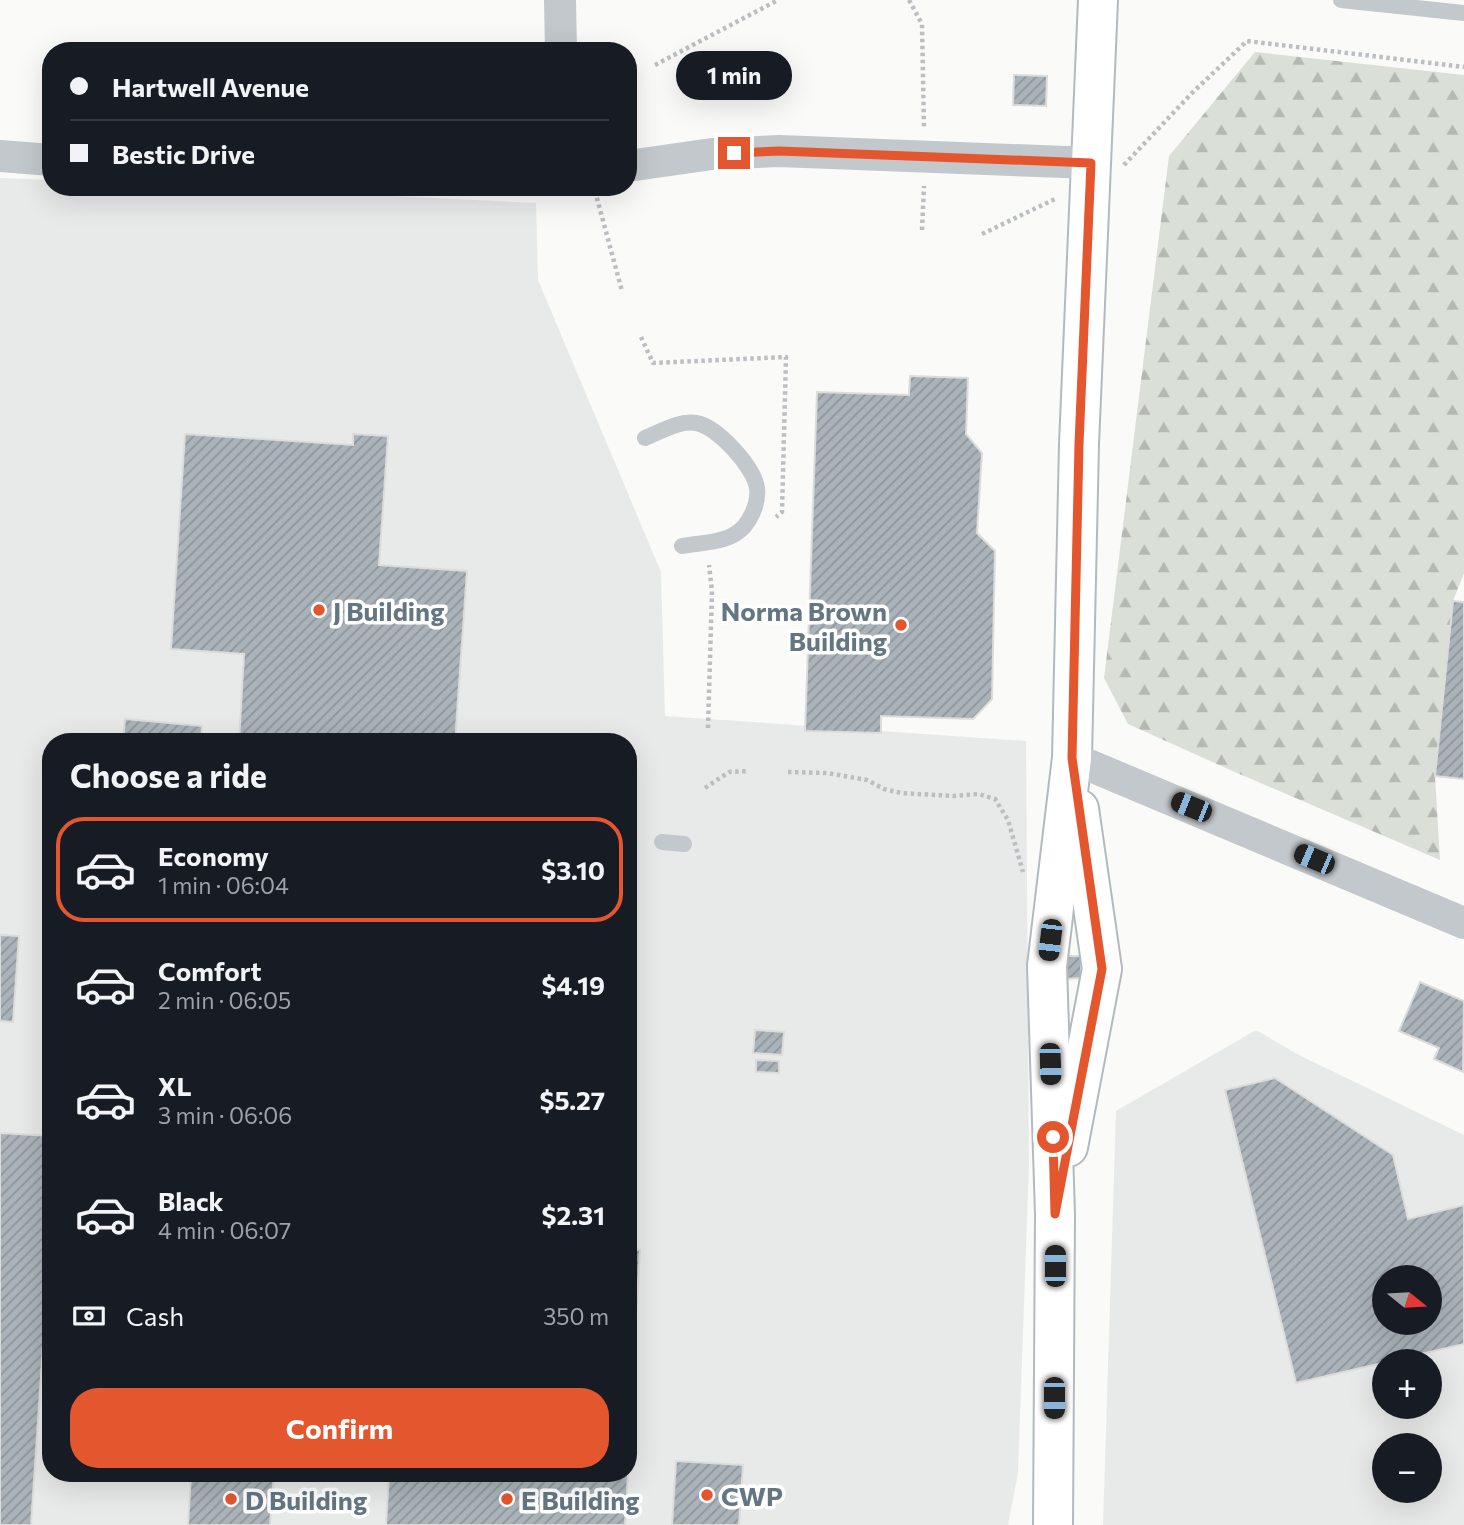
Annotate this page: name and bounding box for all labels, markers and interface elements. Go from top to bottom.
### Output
callout: 1 min [676,52,792,100]
text: 1 min [707,61,761,89]
text: Hartwell Avenue [112,71,309,102]
route end [718,137,750,169]
text: Bestic Drive [112,138,255,169]
place label: J Building [333,595,444,626]
place label: Norma Brown Building [721,595,887,656]
marker: J Building [311,602,327,618]
marker: Norma Brown Building [893,617,909,633]
text: Choose a ride [70,755,267,795]
car [1168,789,1215,825]
icon: car [74,838,137,901]
text: Economy [158,840,269,871]
car [1291,841,1338,877]
text: $3.10 [541,854,605,885]
text: 1 min · 06:04 [158,871,289,899]
car [1038,918,1063,962]
icon: car [74,953,137,1016]
text: Comfort [158,955,261,986]
text: $4.19 [541,969,605,1000]
text: 2 min · 06:05 [158,986,291,1014]
car [1039,1043,1062,1085]
icon: car [74,1068,137,1131]
text: XL [158,1070,192,1101]
text: $5.27 [539,1084,605,1115]
text: 3 min · 06:06 [158,1101,292,1129]
route start [1037,1121,1069,1153]
icon: car [74,1183,137,1246]
text: Black [158,1185,224,1216]
text: $2.31 [541,1199,605,1230]
text: 4 min · 06:07 [158,1216,291,1244]
car [1045,1245,1066,1287]
north arrow [1372,1265,1442,1335]
map controls [1372,1265,1442,1503]
icon: cash [70,1297,108,1335]
text: Cash [126,1300,184,1331]
text: 350 m [543,1302,609,1330]
button: + [1372,1349,1442,1419]
car [1044,1377,1065,1419]
button: Confirm [70,1388,609,1468]
button: − [1372,1433,1442,1503]
place label: CWP [721,1480,783,1511]
place label: D Building [245,1484,367,1515]
place label: E Building [521,1484,640,1515]
marker: CWP [699,1487,715,1503]
marker: D Building [223,1491,239,1507]
marker: E Building [499,1491,515,1507]

